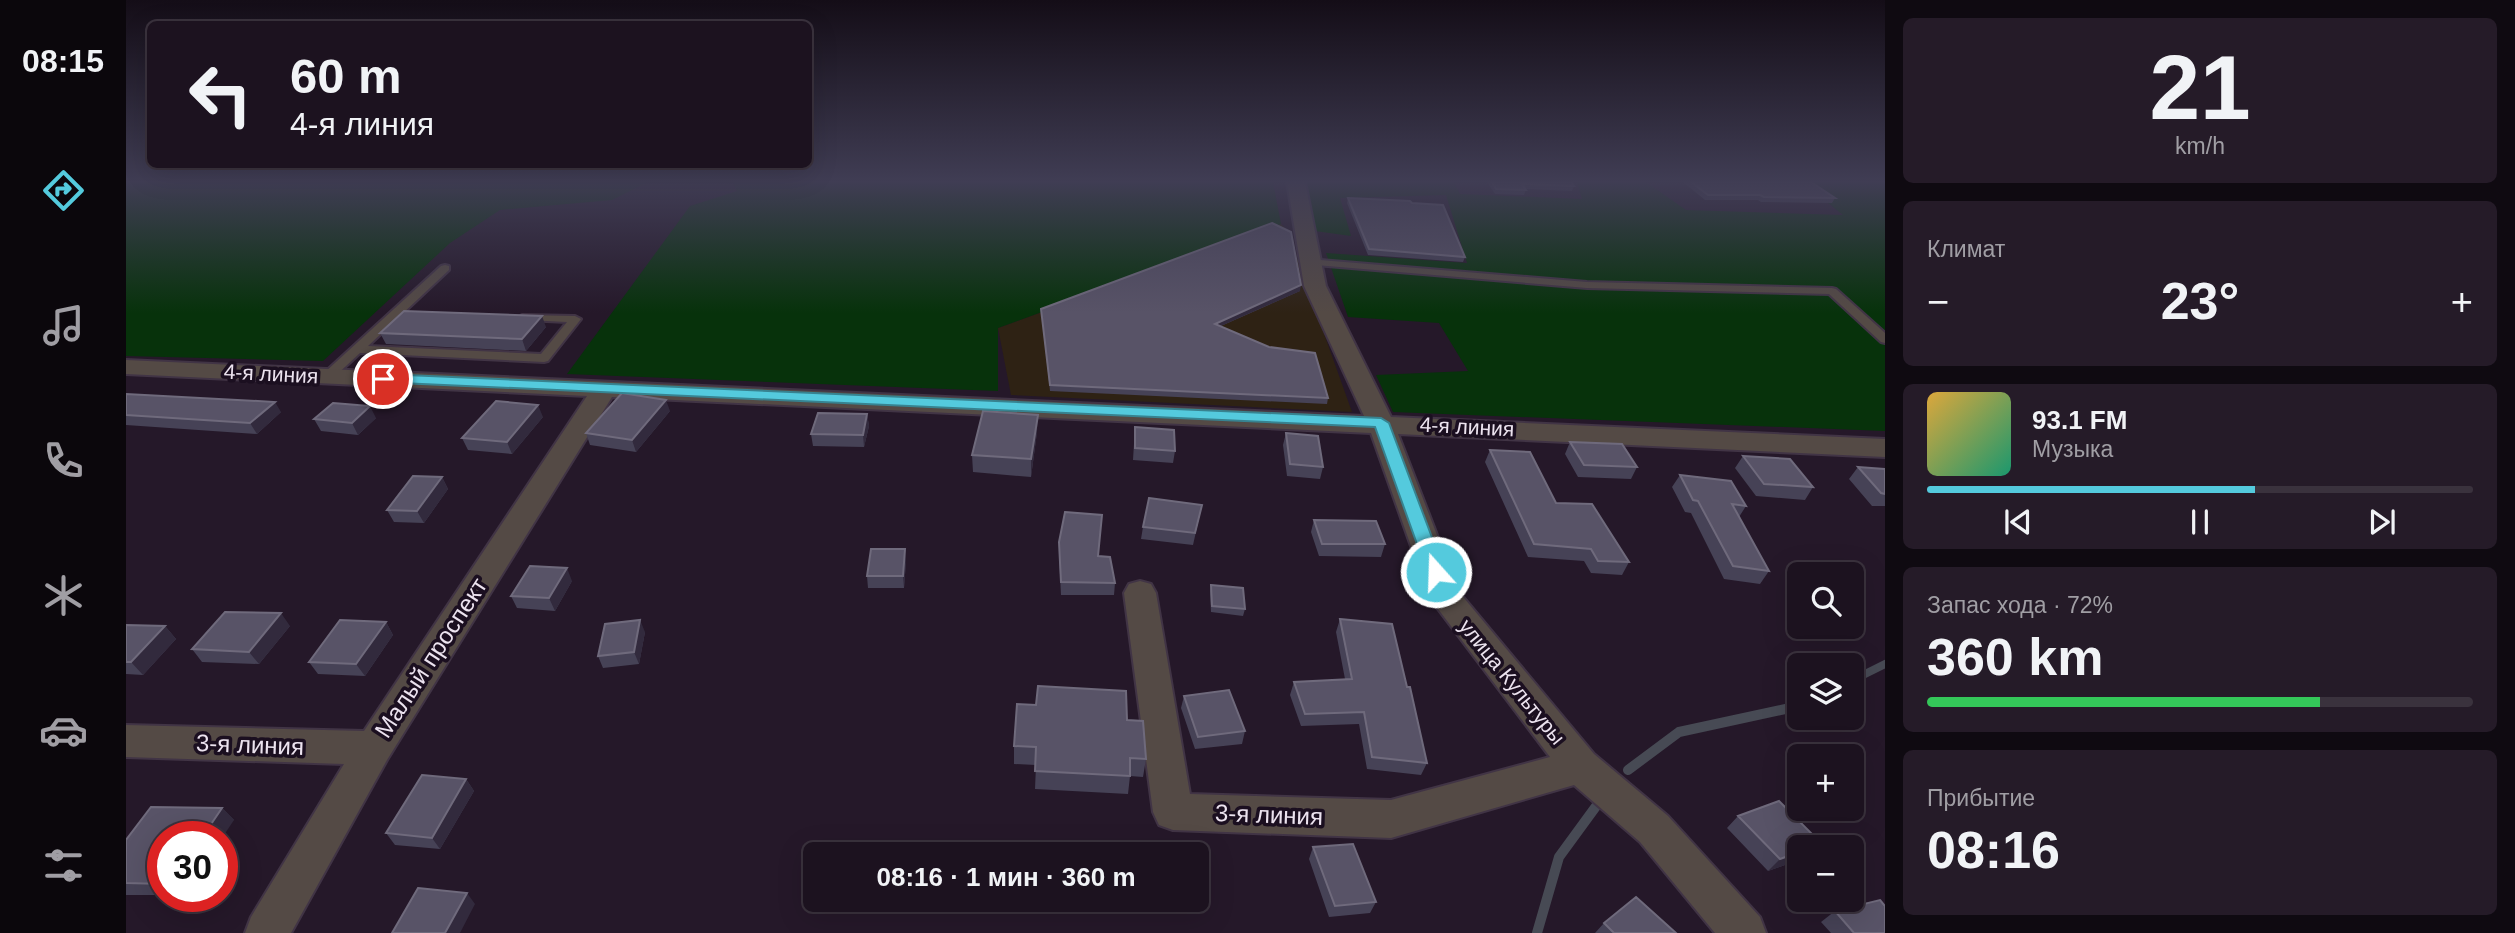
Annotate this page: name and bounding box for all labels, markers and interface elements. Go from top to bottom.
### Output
text: 21 [2149,37,2251,138]
text: 08:15 [22,43,104,79]
icon: left [175,49,266,140]
text: 60 m [290,49,402,103]
text: 4-я линия [290,106,434,142]
text: km/h [2175,133,2225,159]
icon: directions [39,166,88,215]
text: Климат [1927,236,2005,262]
text: 23° [2161,272,2239,330]
text: − [1927,281,1949,323]
text: + [2451,281,2473,323]
icon: music [39,301,88,350]
pin [353,349,413,409]
street label: 4-я линия [223,360,319,387]
icon: arrive [364,360,402,398]
text: 93.1 FM [2032,405,2127,435]
street label: 4-я линия [1419,413,1515,440]
icon: phone [39,436,88,485]
text: Музыка [2032,436,2113,462]
icon: previous [1999,503,2037,541]
icon: pause [2181,503,2219,541]
icon: next [2363,503,2401,541]
position arrow [1399,535,1473,609]
map controls [1787,562,1864,912]
button: search [1787,562,1864,639]
icon: climate [39,571,88,620]
street label: Малый проспект [369,573,492,743]
text: Запас хода · 72% [1927,592,2113,618]
street label: улица Культуры [1455,614,1570,749]
text: 360 km [1927,628,2103,686]
button: layers [1787,653,1864,730]
icon: car [39,706,88,755]
street label: 3-я линия [196,729,304,760]
button: + [1787,744,1864,821]
text: Прибытие [1927,785,2035,811]
street label: 3-я линия [1215,799,1323,830]
speed limit sign: 30 [147,821,238,912]
text: 08:16 [1927,821,2060,879]
button: − [1787,835,1864,912]
icon: filters [39,841,88,890]
text: 08:16 · 1 мин · 360 m [876,862,1136,892]

